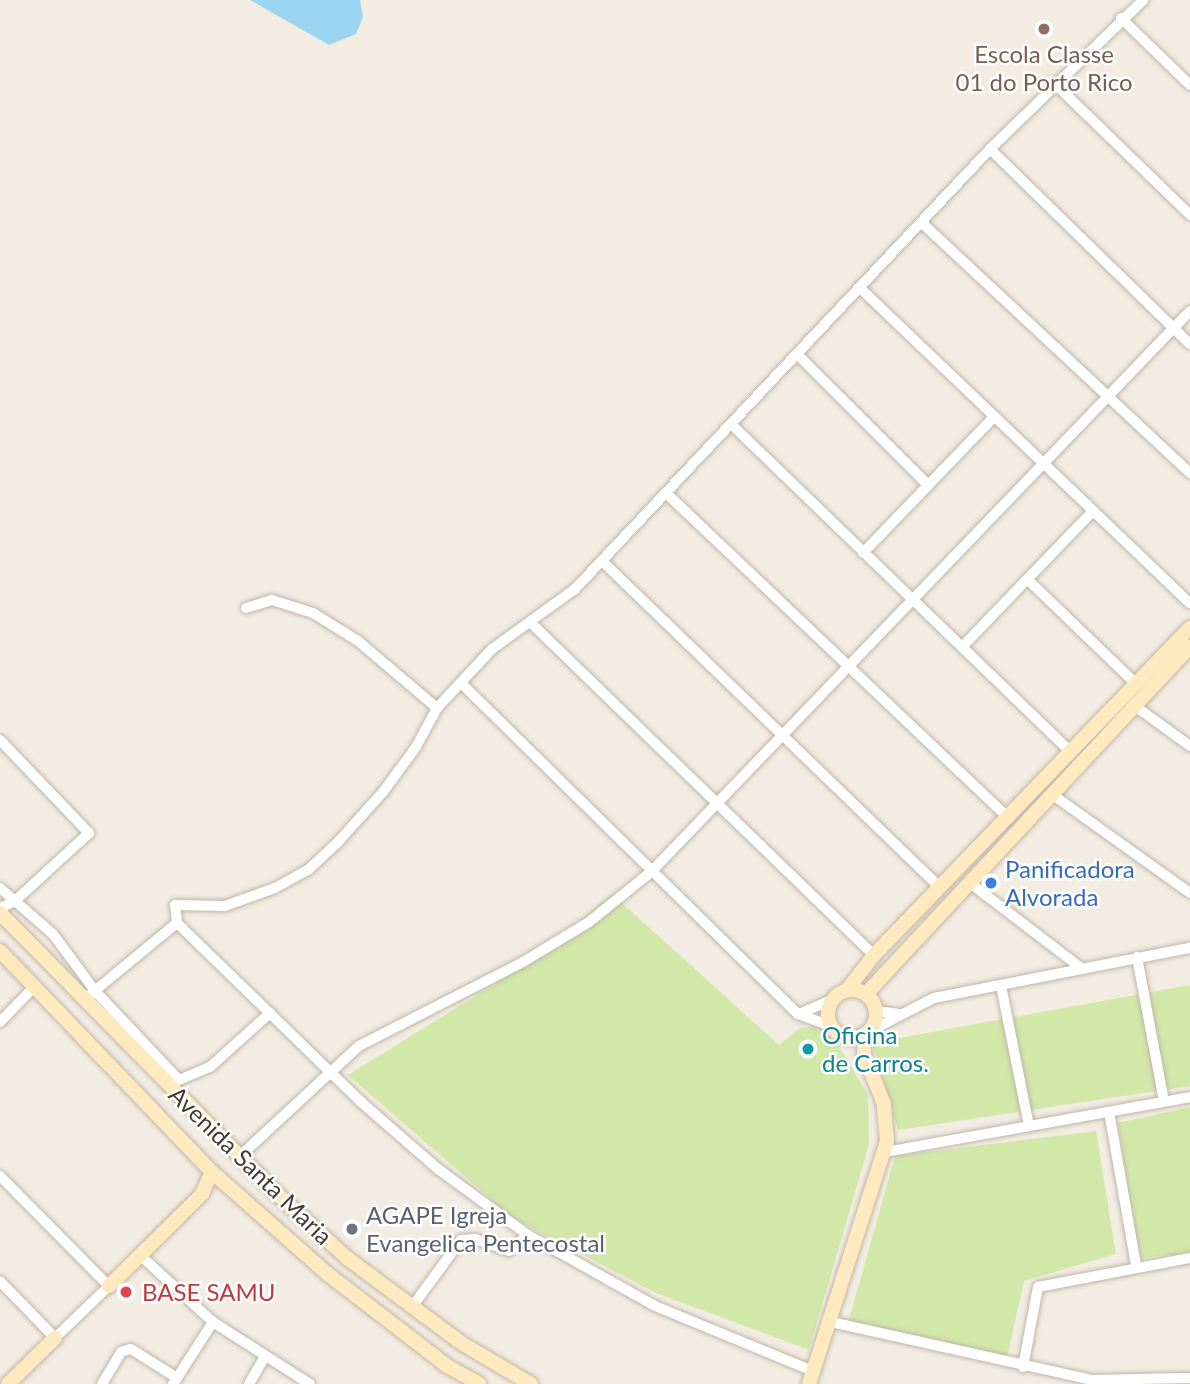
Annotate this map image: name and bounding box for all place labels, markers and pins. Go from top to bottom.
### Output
marker: Escola Classe 01 do Porto Rico [1036,21,1052,37]
place label: Escola Classe 01 do Porto Rico [955,40,1133,96]
place label: Panificadora Alvorada [1005,855,1135,911]
marker: Panificadora Alvorada [983,875,999,891]
place label: Oficina de Carros. [822,1021,929,1077]
marker: Oficina de Carros. [800,1041,816,1057]
place label: AGAPE Igreja Evangelica Pentecostal [366,1201,605,1257]
marker: AGAPE Igreja Evangelica Pentecostal [344,1221,360,1237]
place label: BASE SAMU [142,1278,275,1306]
marker: BASE SAMU [116,1282,136,1302]

